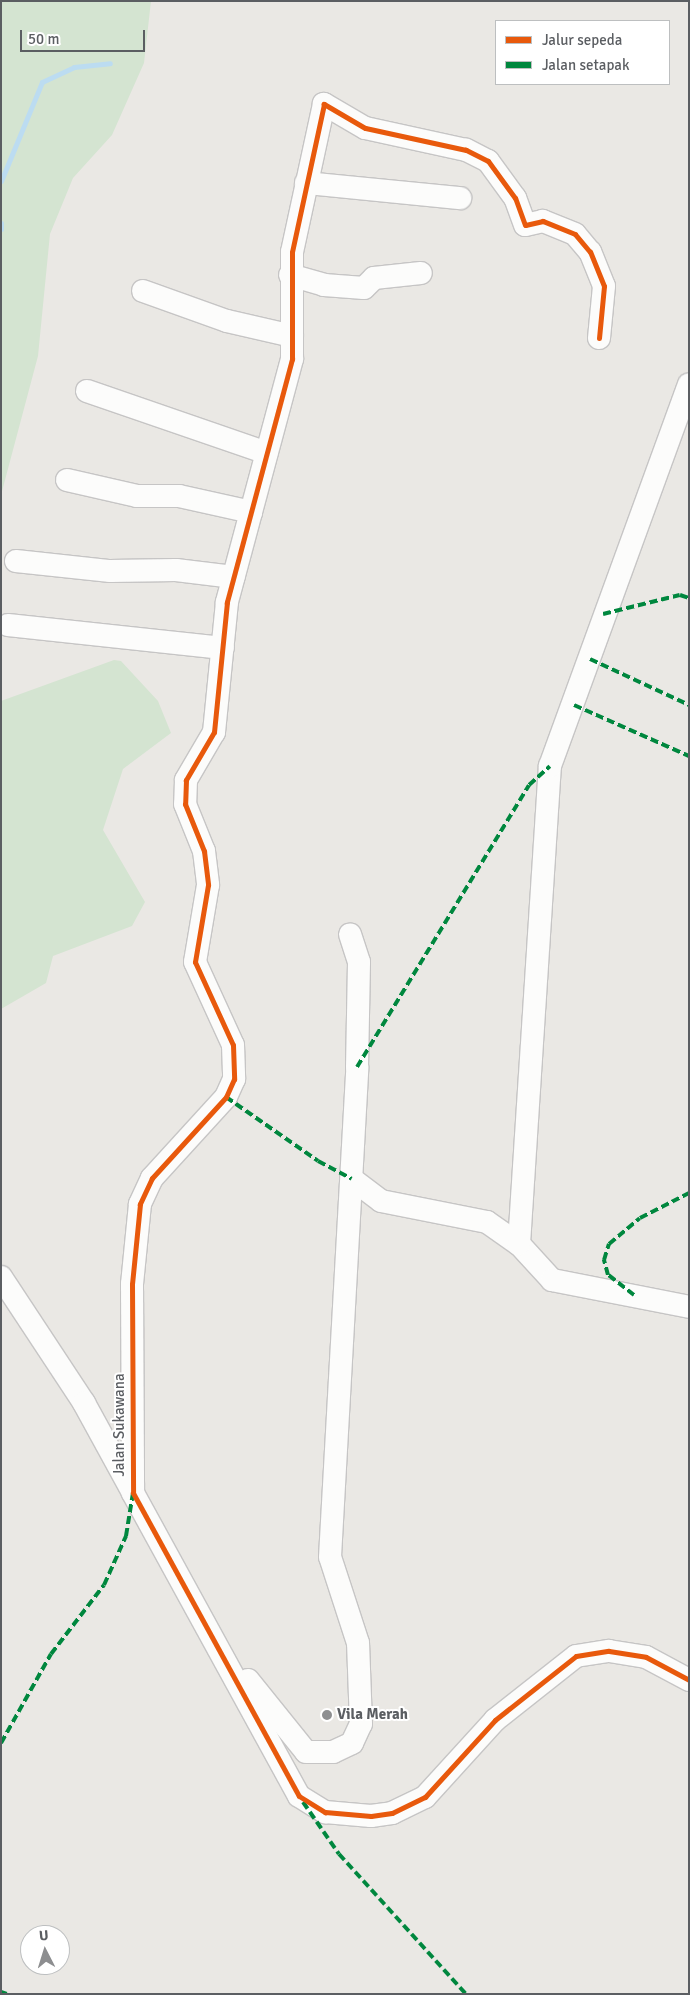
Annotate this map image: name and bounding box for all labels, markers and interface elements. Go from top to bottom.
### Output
scale bar [22,20,148,52]
legend [495,20,670,85]
text: 50 m [28,30,59,48]
text: Jalur sepeda [542,31,622,49]
text: Jalan setapak [542,56,629,74]
street label: Jalan Sukawana [111,1373,129,1477]
place label: Vila Merah [337,1706,408,1724]
marker: Vila Merah [321,1709,333,1721]
north arrow [20,1925,70,1975]
text: U [38,1927,49,1944]

